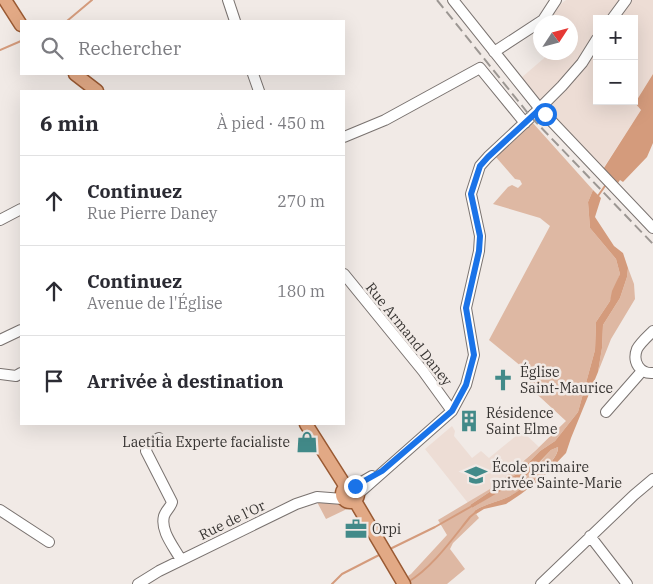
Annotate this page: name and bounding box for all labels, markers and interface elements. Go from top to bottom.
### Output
north arrow [533,15,578,60]
map controls [593,15,638,105]
button: + [593,15,638,60]
search box [20,20,345,75]
icon: search [38,34,66,62]
text: Rechercher [78,36,181,60]
button: − [593,60,638,105]
route start [534,103,557,126]
text: 6 min [40,109,99,137]
text: À pied · 450 m [217,113,325,133]
text: Continuez [87,179,182,203]
icon: ahead [40,187,68,215]
text: 270 m [277,191,325,211]
text: Rue Pierre Daney [87,203,217,223]
text: Continuez [87,269,182,293]
icon: ahead [40,277,68,305]
street label: Rue Armand Daney [362,279,456,390]
text: 180 m [277,281,325,301]
text: Avenue de l'Église [87,293,223,313]
place label: Église Saint-Maurice [520,362,613,397]
icon: arrive [40,367,68,395]
church icon: Église Saint-Maurice [490,367,516,393]
text: Arrivée à destination [87,369,284,393]
place label: Résidence Saint Elme [486,404,557,438]
building icon: Résidence Saint Elme [456,408,482,434]
shop icon: Laetitia Experte facialiste [294,429,320,455]
place label: Laetitia Experte facialiste [122,433,290,451]
place label: École primaire privée Sainte-Marie [492,457,622,492]
school or university icon: École primaire privée Sainte-Marie [463,462,489,488]
route end [344,475,367,498]
street label: Rue de l'Or [196,496,269,544]
office icon: Orpi [343,516,369,542]
place label: Orpi [372,520,401,538]

